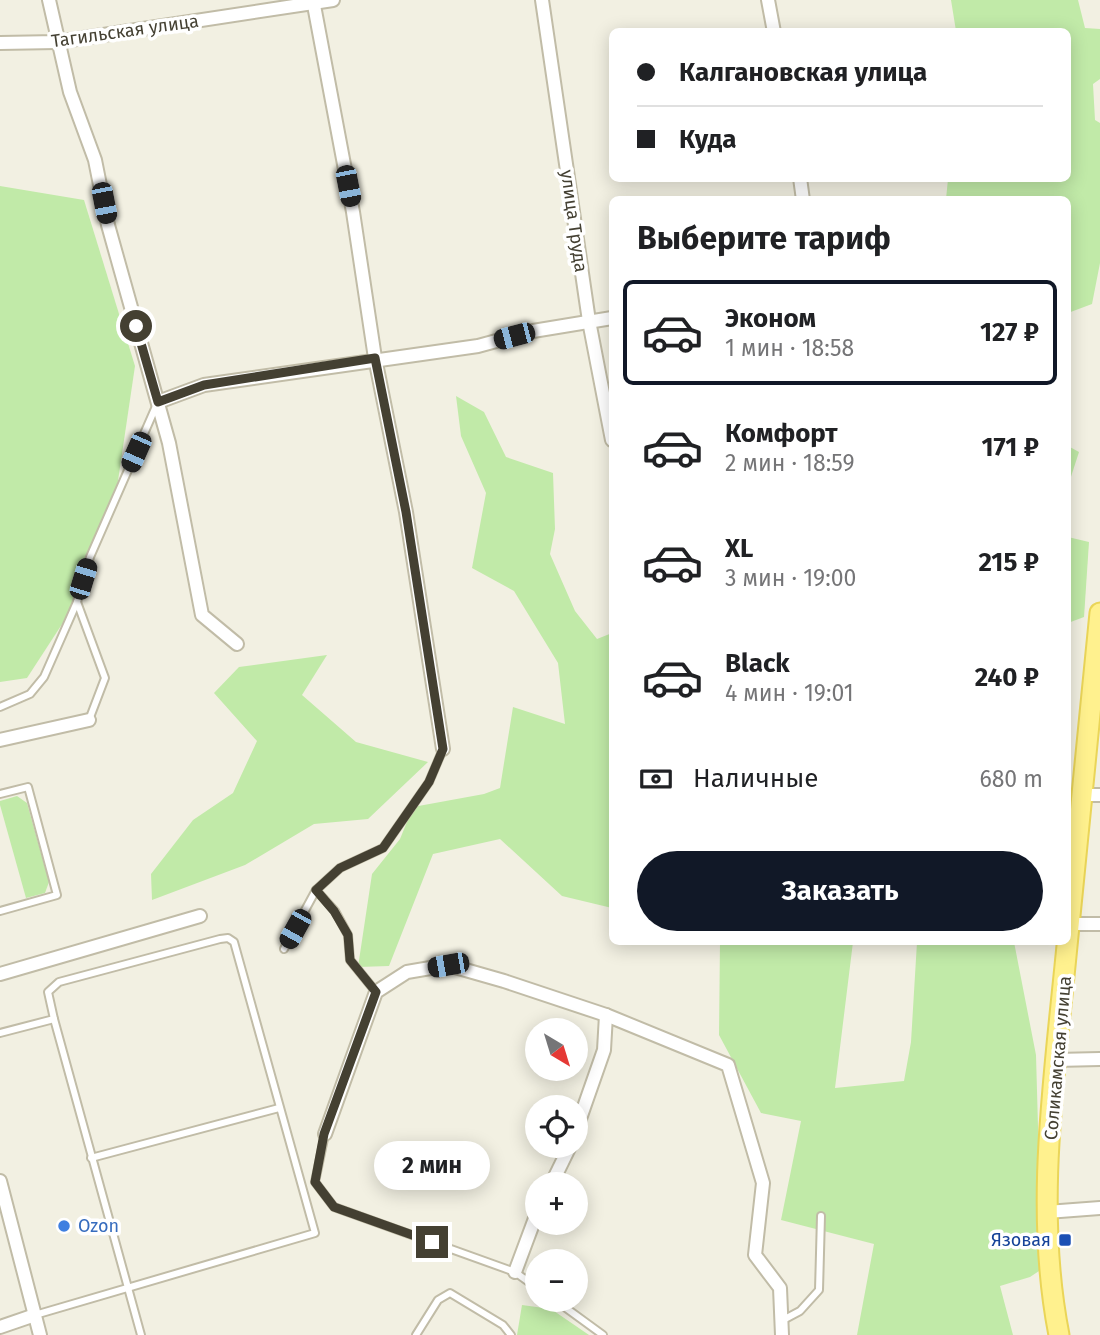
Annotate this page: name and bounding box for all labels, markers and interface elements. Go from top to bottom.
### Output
street label: Тагильская улица [50,10,200,52]
text: Калгановская улица [679,57,927,88]
text: Куда [679,124,737,155]
car [334,163,363,209]
street label: улица Труда [556,168,592,274]
car [90,180,119,226]
text: Выберите тариф [637,219,891,257]
icon: car [641,301,704,364]
text: Эконом [725,303,816,334]
route start [120,310,152,342]
text: 127 ₽ [980,317,1039,348]
car [491,320,538,352]
text: 1 мин · 18:58 [725,334,854,362]
icon: car [641,416,704,479]
text: Комфорт [725,418,838,449]
car [118,429,155,475]
text: 171 ₽ [981,432,1039,463]
text: 2 мин · 18:59 [725,449,855,477]
icon: car [641,531,704,594]
text: XL [725,533,753,564]
text: 215 ₽ [978,547,1039,578]
car [67,556,100,602]
text: 3 мин · 19:00 [725,564,856,592]
icon: car [641,646,704,709]
text: Black [725,648,790,679]
text: 240 ₽ [975,662,1039,693]
text: 4 мин · 19:01 [725,679,854,707]
icon: cash [637,760,675,798]
text: Наличные [693,763,818,794]
text: 680 m [979,765,1043,793]
button: Заказать [637,851,1043,931]
car [276,906,315,952]
car [426,951,471,979]
street label: Соликамская улица [1040,975,1076,1141]
north arrow [525,1018,588,1082]
map controls [525,1018,588,1312]
button: locate [525,1095,588,1158]
callout: 2 мин [374,1140,490,1190]
text: 2 мин [402,1151,462,1179]
button: + [525,1172,588,1235]
place label: Ozon [78,1215,119,1237]
marker: Ozon [56,1218,72,1234]
route end [416,1226,448,1258]
place label: Язовая [991,1229,1051,1251]
marker: Язовая [1057,1232,1073,1248]
button: − [525,1249,588,1312]

